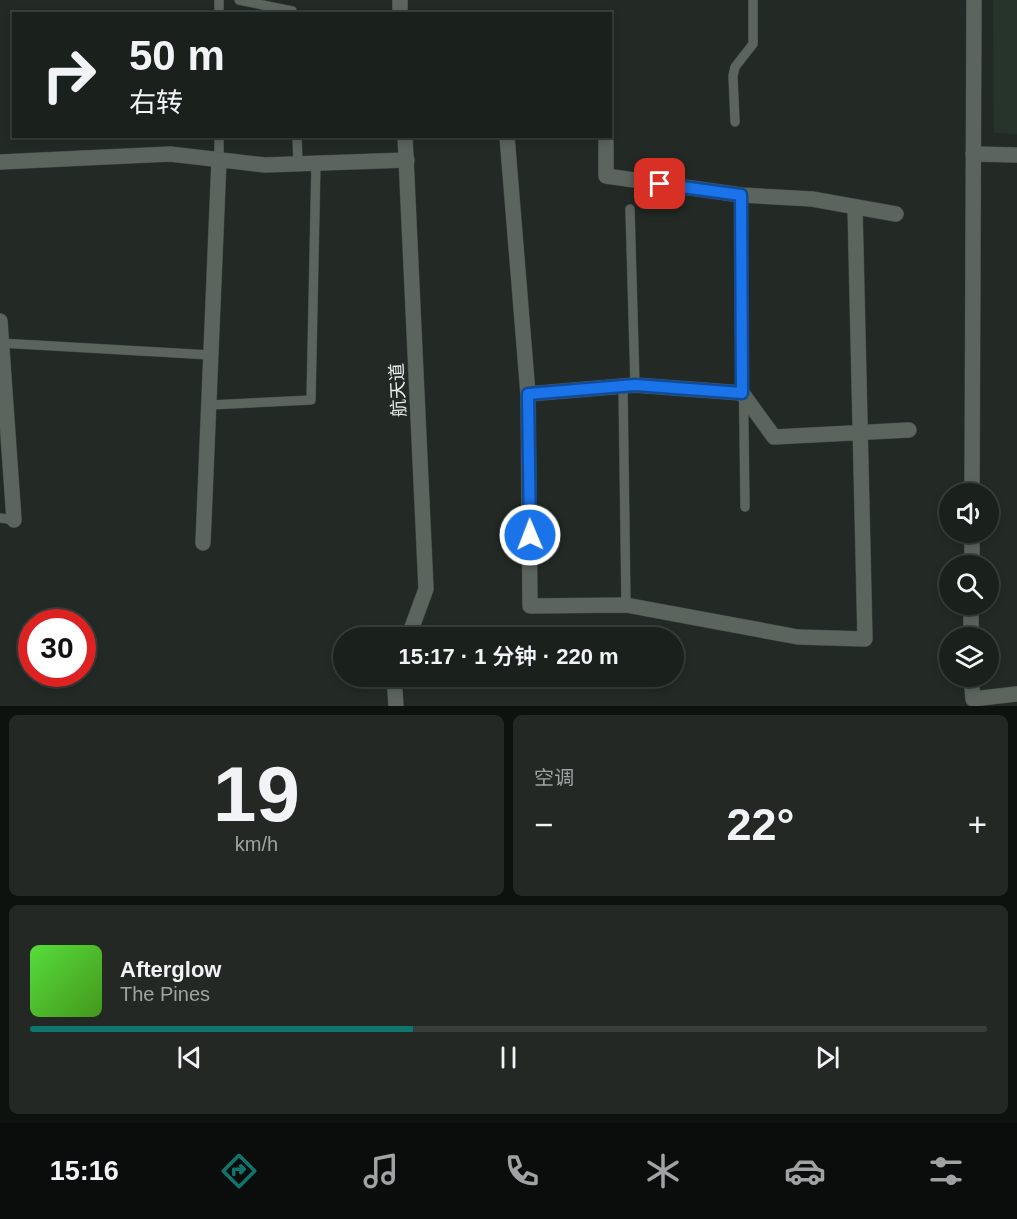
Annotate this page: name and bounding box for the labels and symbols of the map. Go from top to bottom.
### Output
pin [634,158,685,209]
street label: 航天道 [387,363,409,417]
position arrow [498,503,562,567]
speed limit sign: 30 [18,609,96,687]

